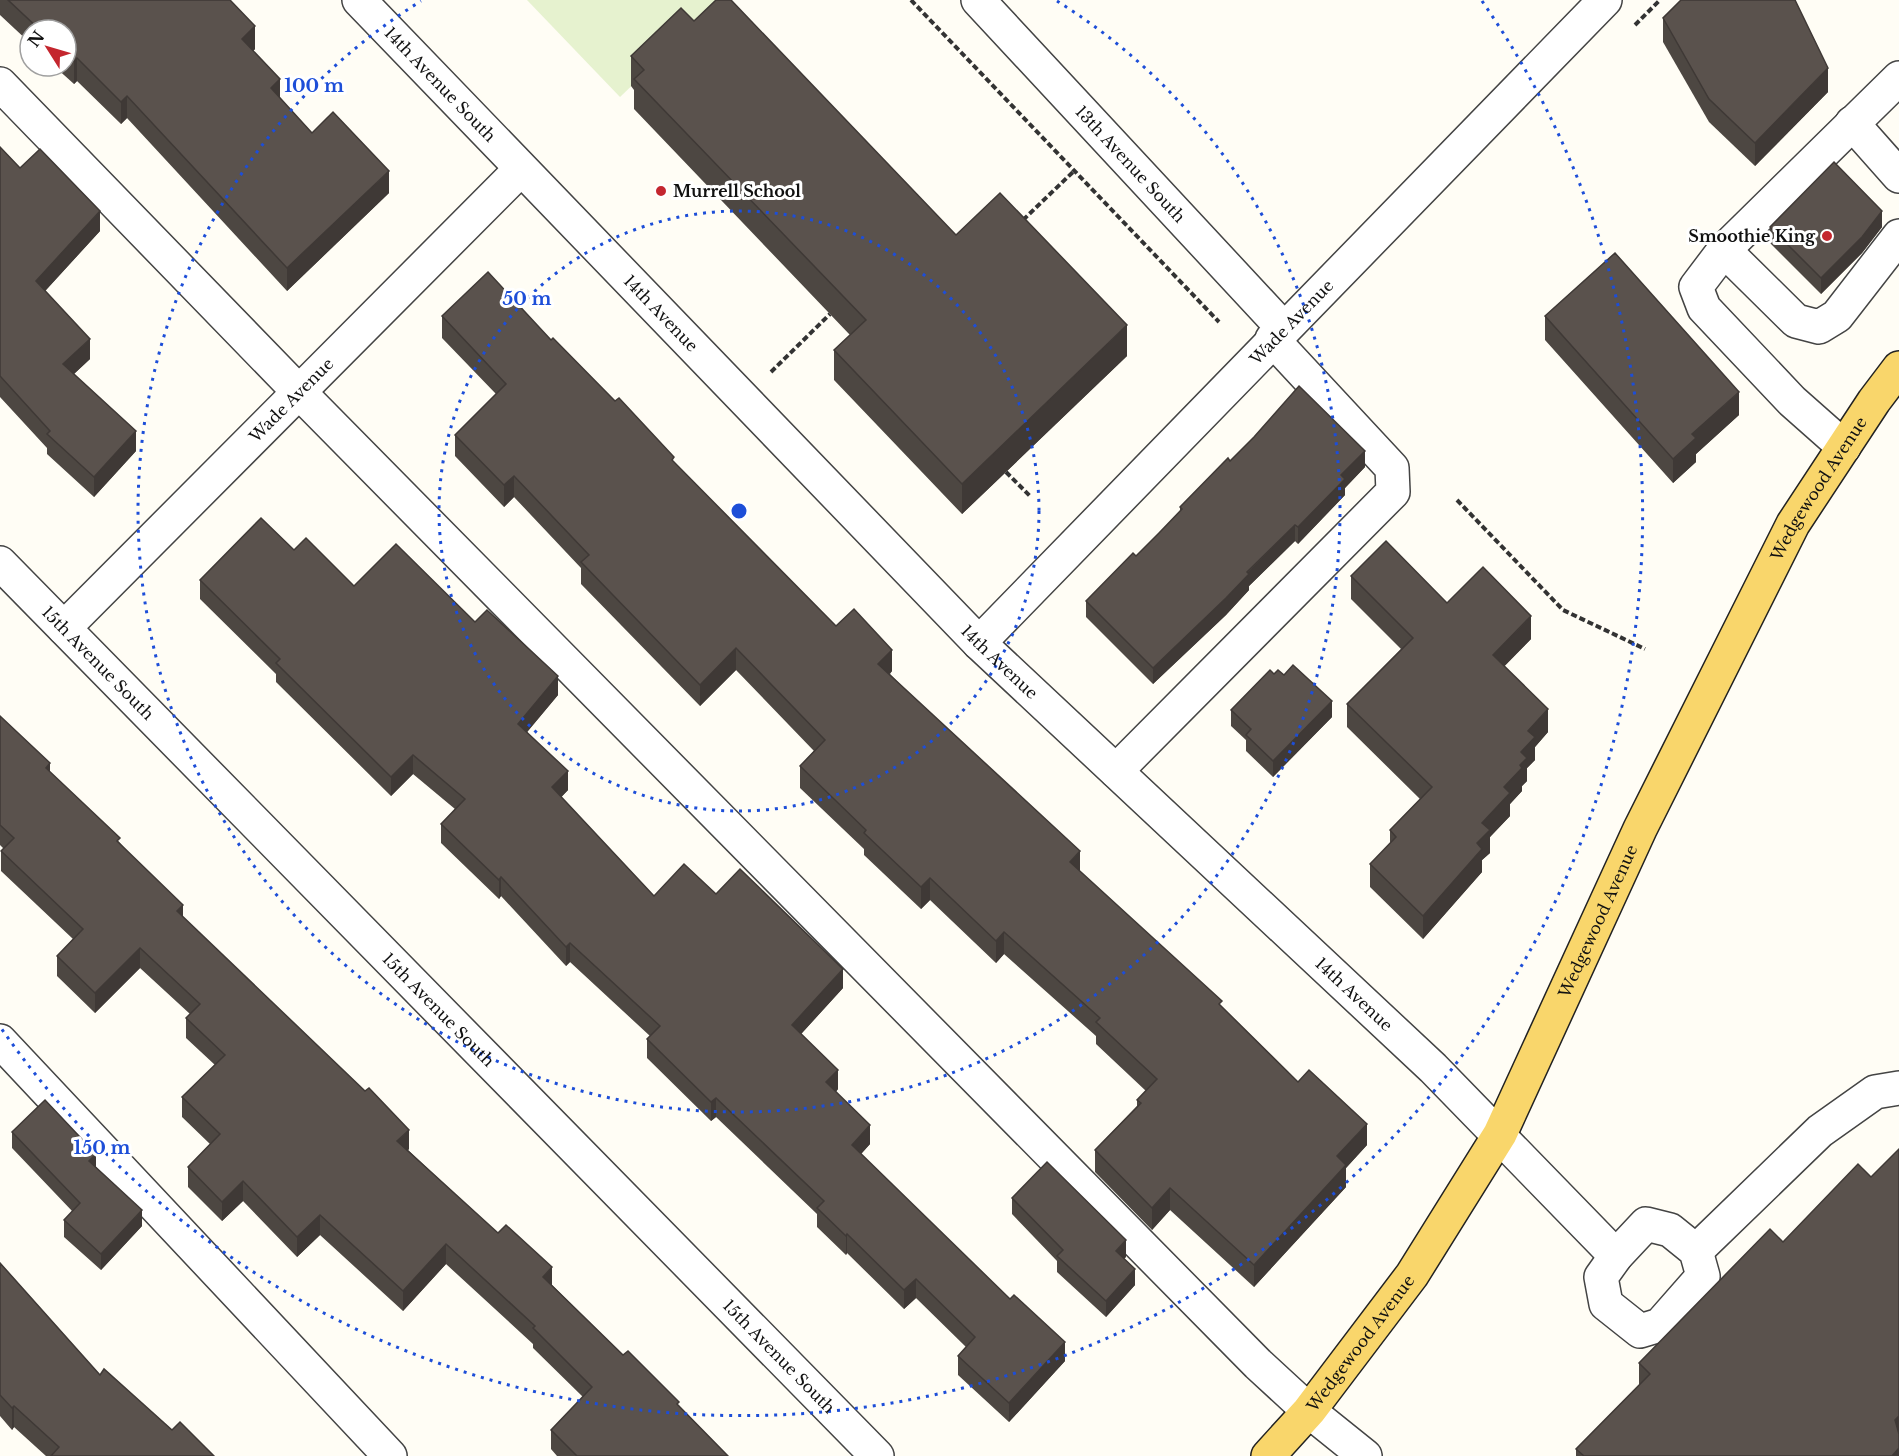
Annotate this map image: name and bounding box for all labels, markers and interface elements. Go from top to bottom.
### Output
north arrow [18,18,78,78]
street label: 14th Avenue South [380,23,500,146]
text: N [24,27,49,51]
text: 100 m [284,75,344,97]
street label: 13th Avenue South [1071,101,1190,227]
place label: Murrell School [673,181,801,201]
marker: Murrell School [654,184,668,198]
place label: Smoothie King [1688,226,1816,246]
marker: Smoothie King [1820,229,1834,243]
street label: 14th Avenue [620,271,702,356]
street label: Wade Avenue [1245,275,1337,370]
text: 50 m [503,288,552,310]
street label: Wade Avenue [244,353,338,447]
street label: Wedgewood Avenue [1766,413,1871,565]
centre of rings [729,501,749,521]
street label: 15th Avenue South [38,602,158,724]
street label: 14th Avenue [957,621,1042,703]
street label: Wedgewood Avenue [1554,841,1641,1002]
street label: 15th Avenue South [378,949,499,1071]
street label: 14th Avenue [1311,953,1397,1035]
text: 150 m [74,1137,131,1159]
street label: Wedgewood Avenue [1302,1271,1419,1416]
street label: 15th Avenue South [719,1295,839,1417]

